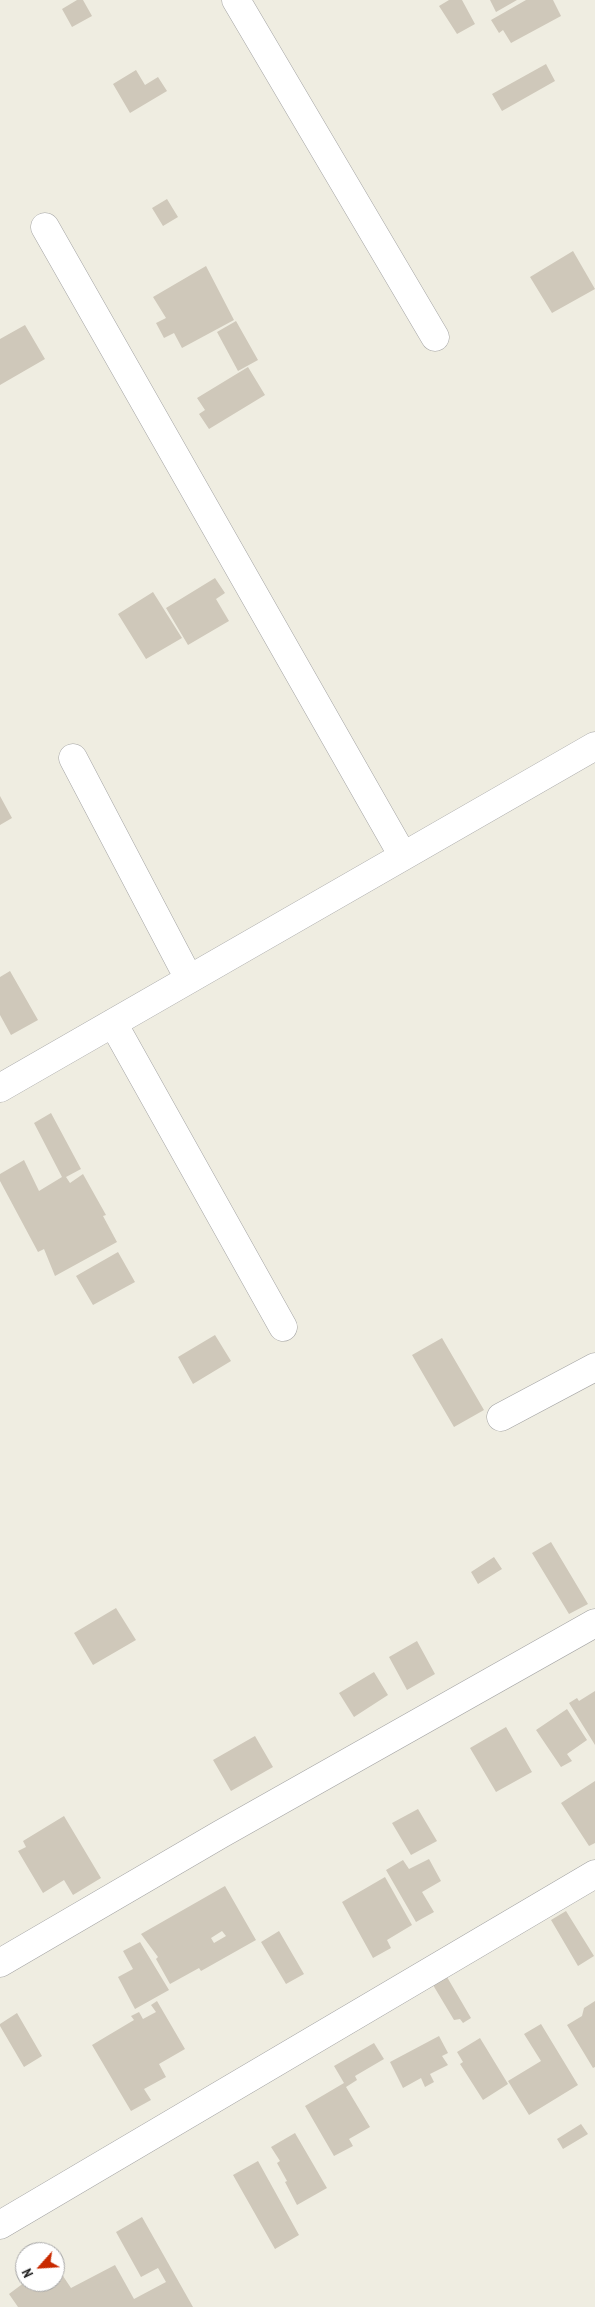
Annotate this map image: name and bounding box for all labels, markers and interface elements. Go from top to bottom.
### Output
north arrow [15,2242,65,2292]
text: N [18,2266,37,2280]

